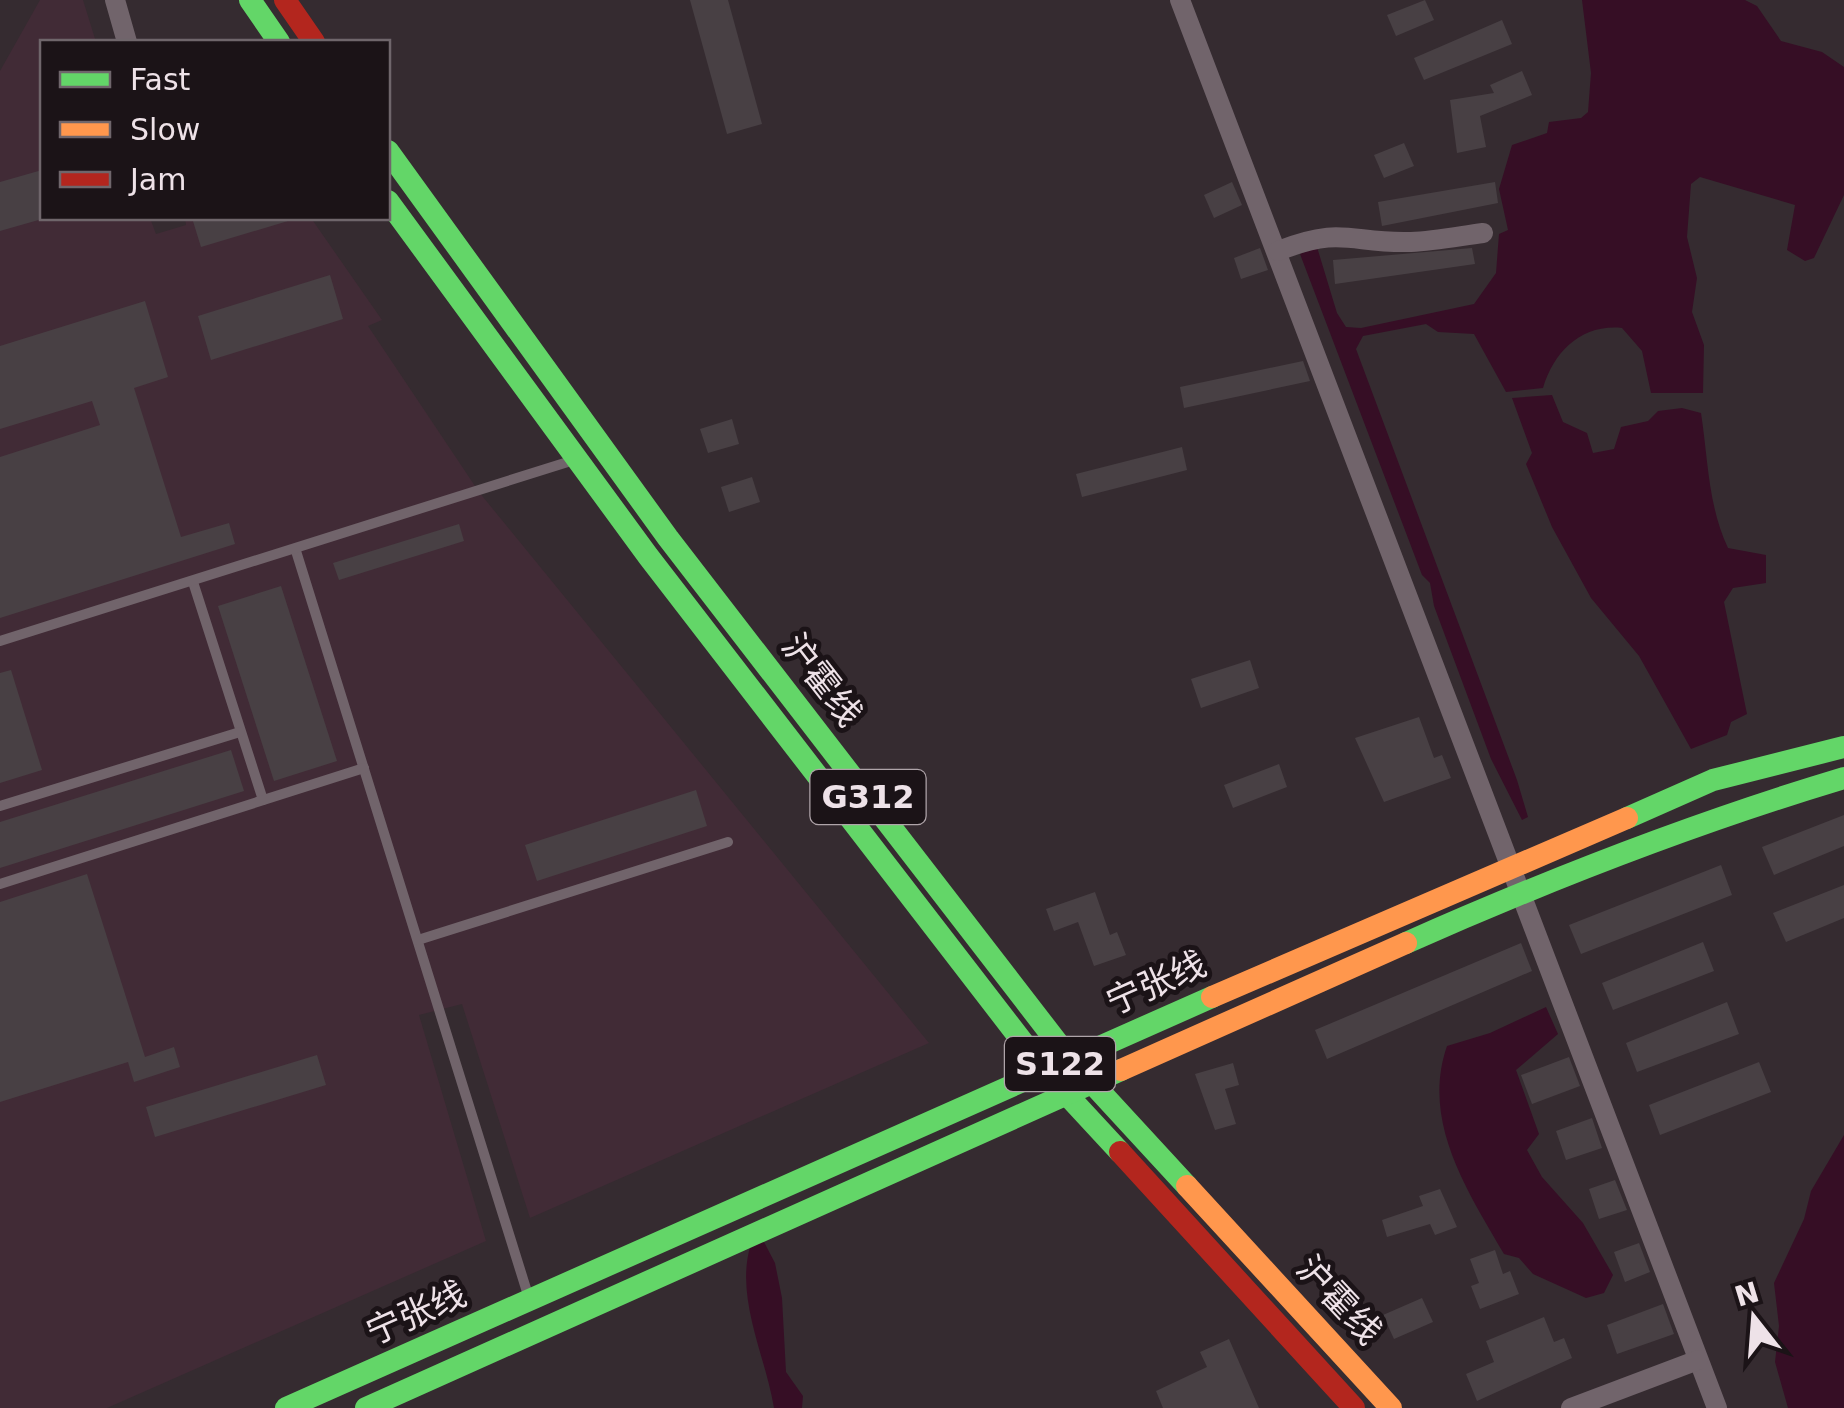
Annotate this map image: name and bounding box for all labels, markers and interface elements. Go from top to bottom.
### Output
legend [40,40,390,220]
text: Fast [130,62,191,97]
text: Slow [130,112,200,147]
text: Jam [128,162,186,197]
street label: 沪霍线 [774,626,870,734]
road number: G312 [810,770,926,824]
street label: 宁张线 [1100,943,1212,1023]
road number: S122 [1005,1037,1115,1091]
street label: 沪霍线 [1289,1248,1389,1352]
north arrow [1704,1268,1804,1368]
street label: 宁张线 [360,1273,472,1353]
text: N [1731,1275,1763,1314]

